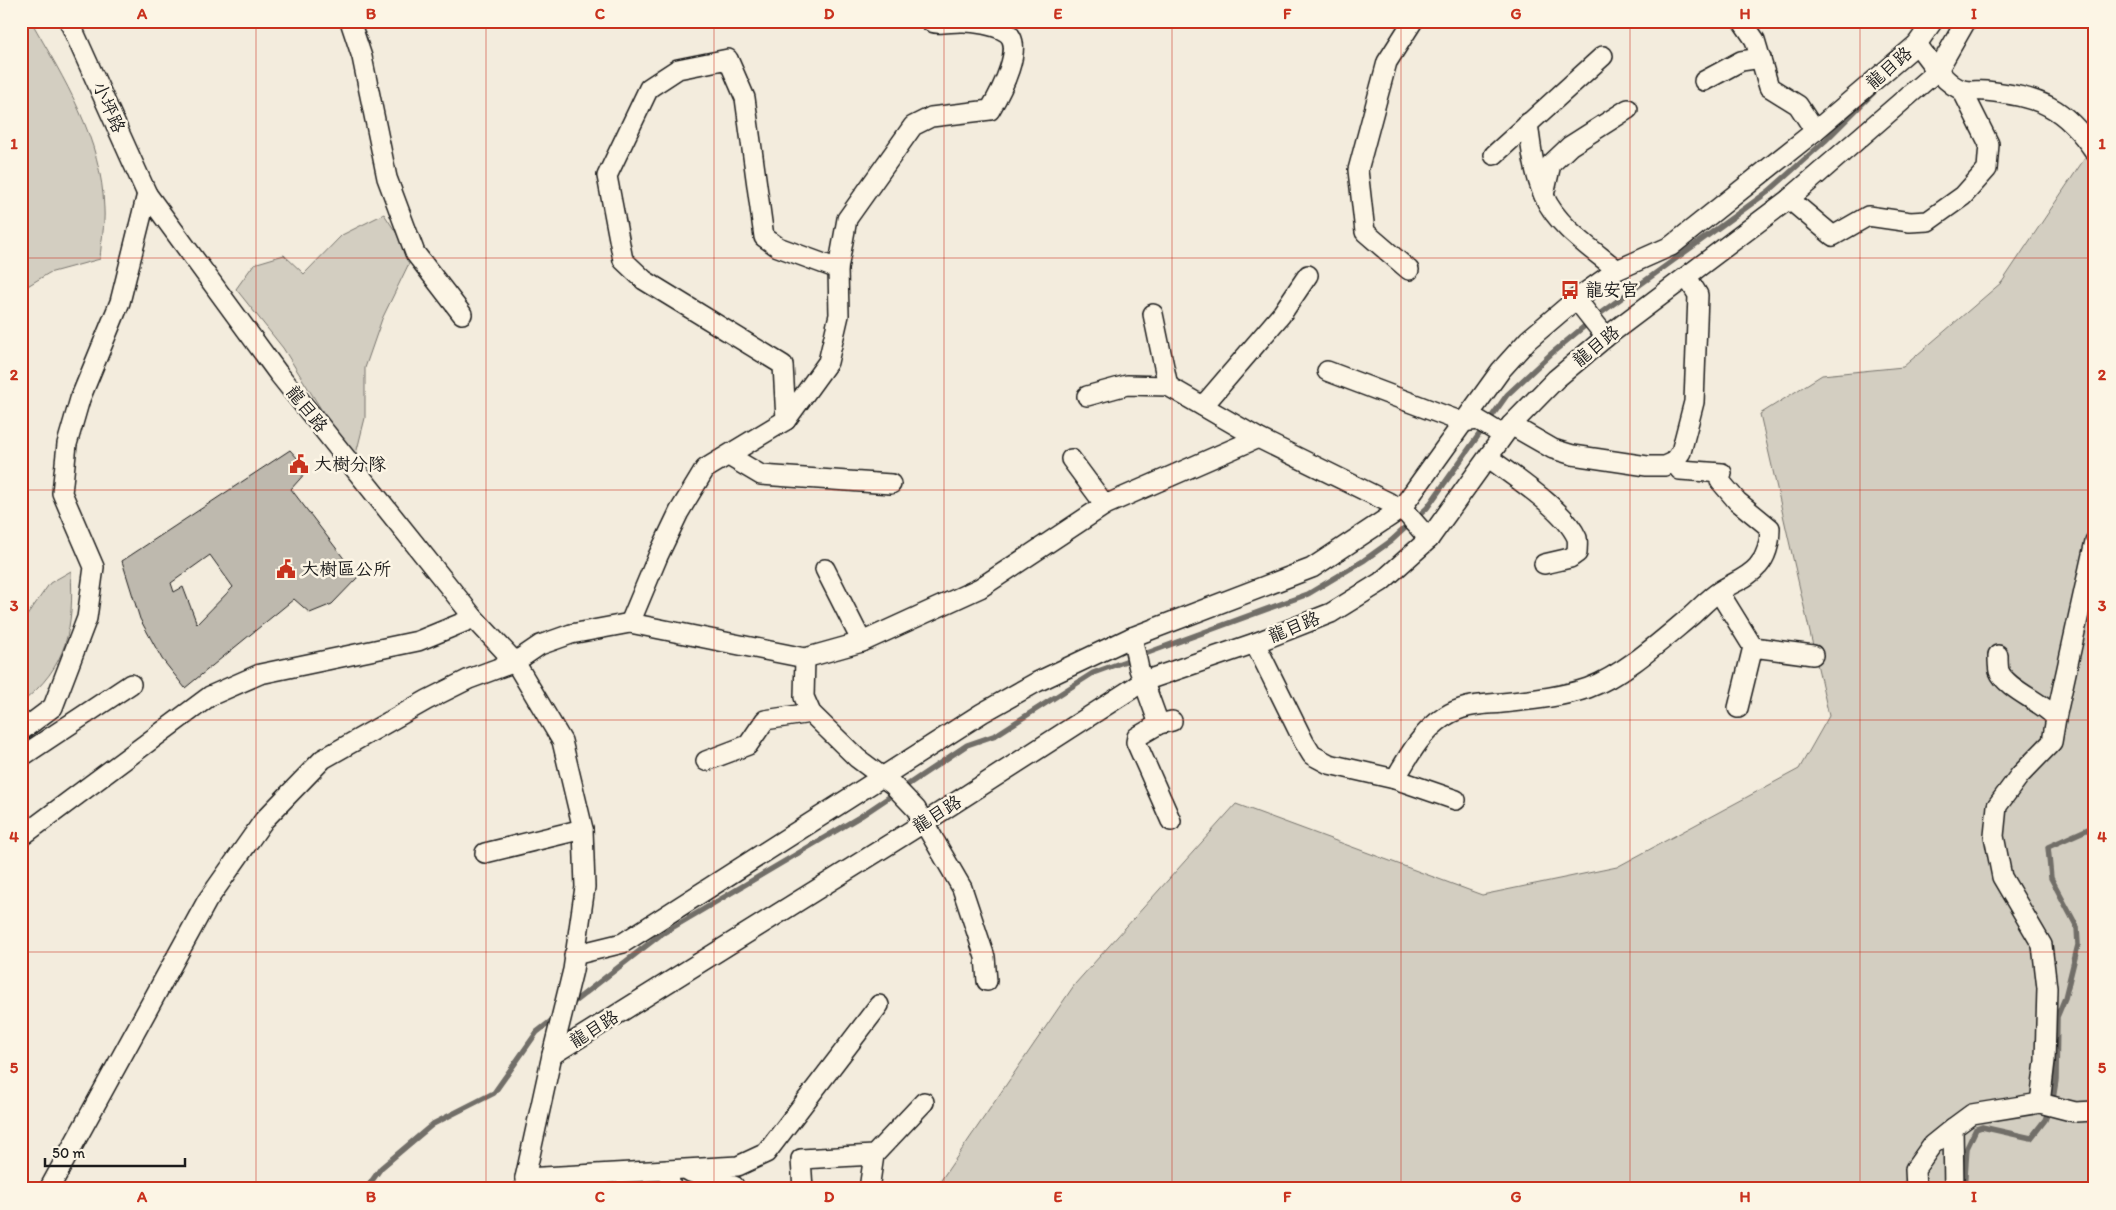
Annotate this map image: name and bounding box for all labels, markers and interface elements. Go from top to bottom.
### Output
text: A [136,4,148,23]
text: B [366,4,377,23]
text: C [595,4,606,23]
text: D [824,4,835,23]
text: E [1054,4,1063,23]
text: F [1283,4,1292,23]
text: G [1510,4,1522,23]
text: H [1739,4,1751,23]
text: I [1971,4,1977,23]
street label: 龍目路 [1861,42,1917,94]
street label: 小坪路 [88,78,130,136]
text: 1 [10,134,18,153]
text: 1 [2098,134,2106,153]
bus stop icon: 龍安宮 [1559,279,1581,301]
place label: 龍安宮 [1585,279,1639,301]
street label: 龍目路 [1568,320,1624,372]
text: 2 [10,365,19,384]
text: 2 [2098,365,2107,384]
street label: 龍目路 [281,381,333,437]
public building icon: 大樹分隊 [288,453,310,475]
place label: 大樹分隊 [314,453,386,475]
public building icon: 大樹區公所 [275,558,297,580]
place label: 大樹區公所 [301,558,391,580]
text: 3 [10,596,19,615]
text: 3 [2098,596,2107,615]
street label: 龍目路 [1265,607,1323,647]
street label: 龍目路 [908,790,966,838]
text: 4 [9,827,19,846]
text: 4 [2097,827,2107,846]
street label: 龍目路 [565,1005,623,1053]
text: 5 [10,1058,19,1077]
text: 5 [2098,1058,2107,1077]
scale bar [45,1135,185,1167]
text: 50 m [52,1144,85,1162]
text: A [136,1187,148,1206]
text: B [366,1187,377,1206]
text: C [595,1187,606,1206]
text: D [824,1187,835,1206]
text: E [1054,1187,1063,1206]
text: F [1283,1187,1292,1206]
text: G [1510,1187,1522,1206]
text: H [1739,1187,1751,1206]
text: I [1971,1187,1977,1206]

